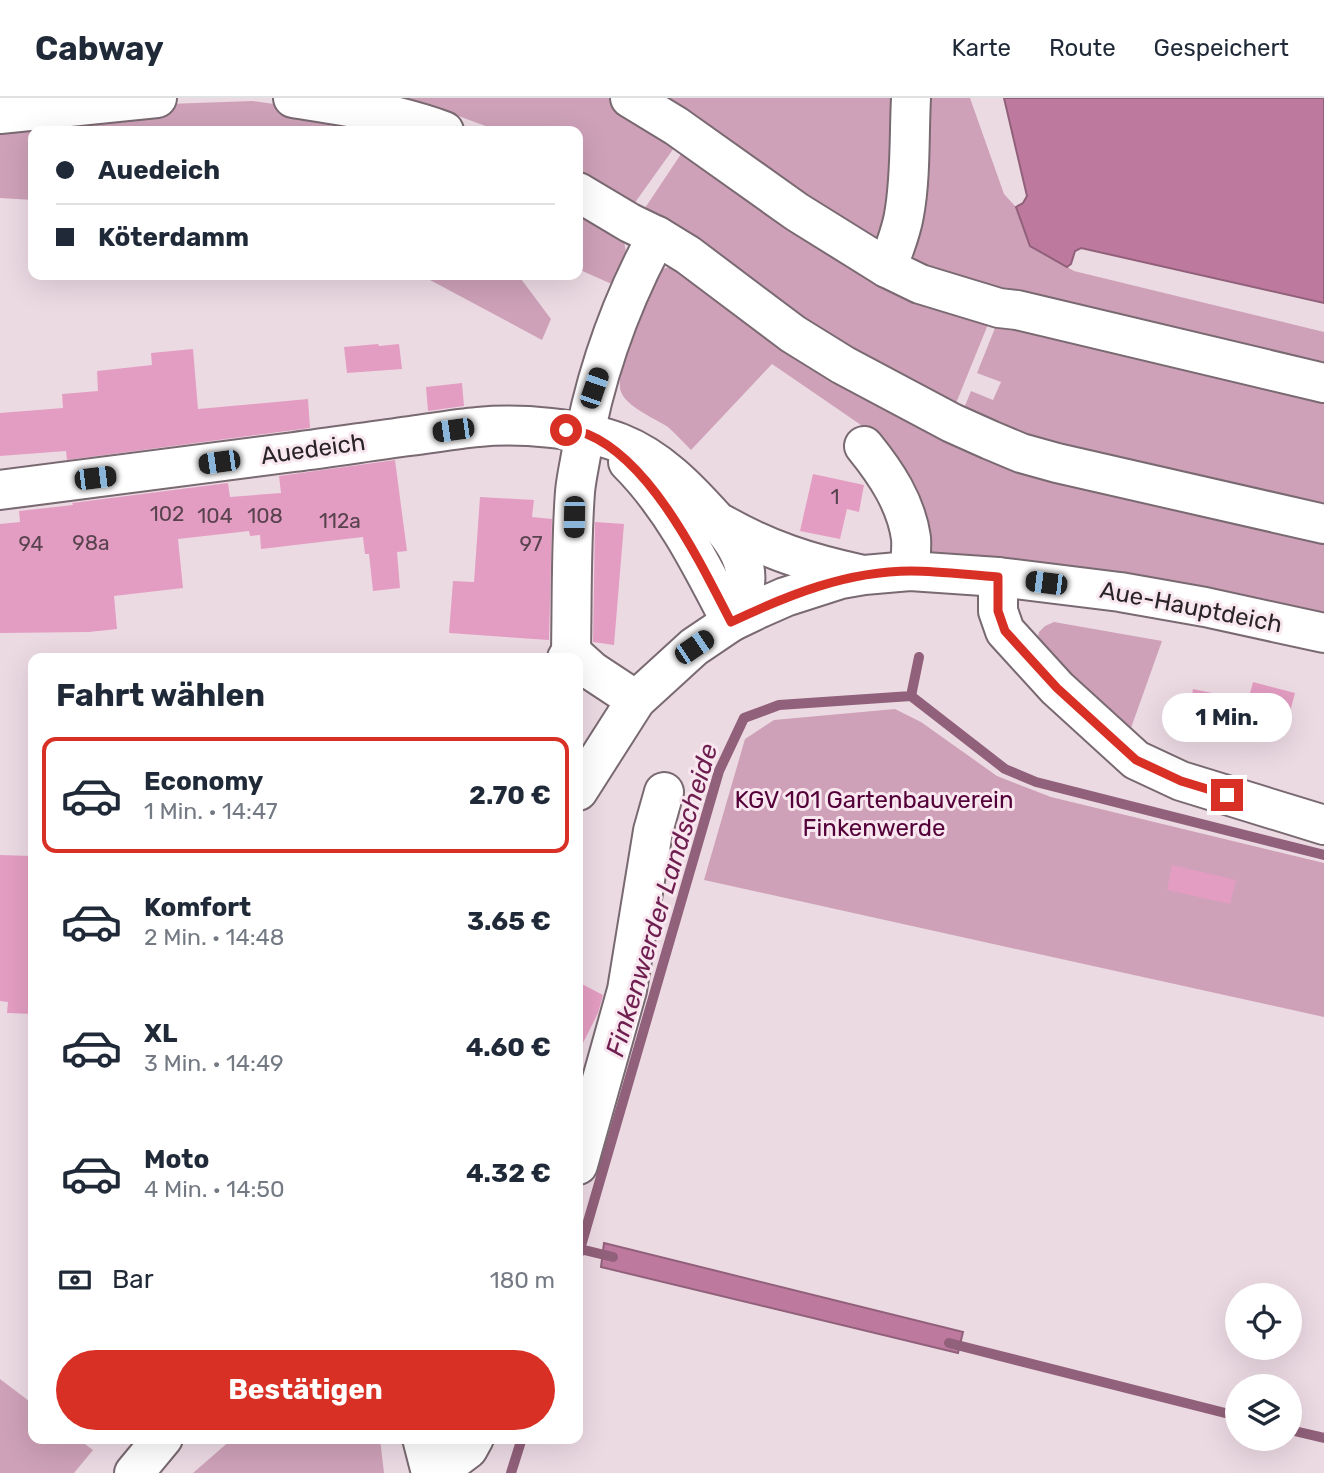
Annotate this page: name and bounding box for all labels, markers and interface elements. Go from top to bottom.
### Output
text: Cabway [35,29,164,68]
text: Karte [952,34,1011,62]
text: Route [1049,34,1116,62]
text: Gespeichert [1154,34,1289,62]
text: Auedeich [98,155,220,186]
text: Köterdamm [98,222,249,253]
car [578,365,611,411]
route start [550,414,582,446]
car [431,417,476,443]
street label: Auedeich [259,428,367,470]
car [197,449,242,475]
car [73,465,118,491]
house number: 1 [831,484,840,509]
car [564,496,585,538]
house number: 102 [150,501,184,526]
house number: 104 [197,503,233,528]
house number: 108 [247,503,283,528]
house number: 112a [319,508,361,533]
house number: 98a [72,530,110,555]
house number: 94 [18,531,44,556]
house number: 97 [519,531,543,556]
car [1024,570,1069,596]
street label: Aue-Hauptdeich [1098,576,1284,638]
car [671,627,718,667]
text: Fahrt wählen [56,676,265,714]
callout: 1 Min. [1162,694,1292,742]
text: 1 Min. [1195,703,1259,731]
water label: Finkenwerder Landscheide [600,739,725,1060]
icon: car [60,764,123,827]
text: Economy [144,766,263,797]
route end [1211,779,1243,811]
text: 2.70 € [469,780,551,811]
park label: KGV 101 Gartenbauverein Finkenwerde [735,786,1013,842]
text: 1 Min. · 14:47 [144,797,278,825]
icon: car [60,890,123,953]
text: Komfort [144,892,251,923]
text: 3.65 € [467,906,551,937]
text: 2 Min. · 14:48 [144,923,284,951]
icon: car [60,1016,123,1079]
text: XL [144,1018,177,1049]
text: 4.60 € [466,1032,551,1063]
text: 3 Min. · 14:49 [144,1049,284,1077]
icon: car [60,1142,123,1205]
text: Moto [144,1144,209,1175]
text: 4.32 € [466,1158,551,1189]
text: 4 Min. · 14:50 [144,1175,285,1203]
icon: cash [56,1261,94,1299]
text: Bar [112,1264,154,1295]
text: 180 m [490,1266,555,1294]
map controls [1225,1283,1302,1451]
button: locate [1225,1283,1302,1360]
button: Bestätigen [56,1350,555,1430]
button: layers [1225,1374,1302,1451]

